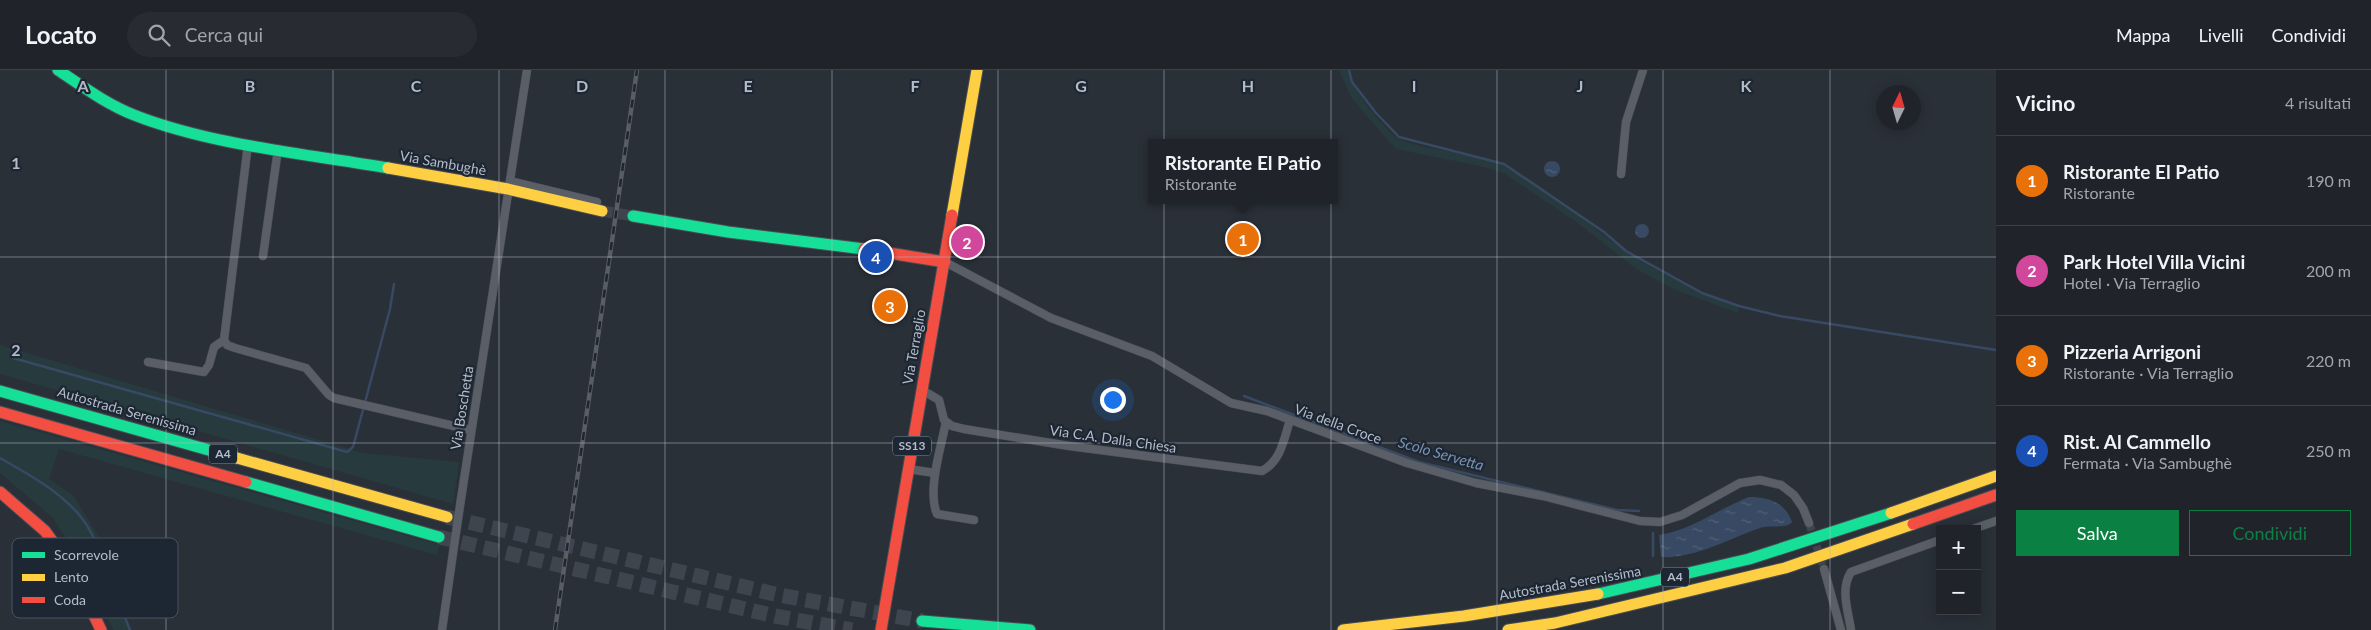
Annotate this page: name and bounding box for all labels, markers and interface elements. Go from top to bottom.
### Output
search box [127,12,477,57]
text: Locato [25,20,97,49]
icon: search [145,21,173,49]
text: Cerca qui [185,23,263,46]
text: Mappa [2116,24,2171,46]
text: Livelli [2199,24,2243,46]
text: Condividi [2271,24,2346,46]
text: A [76,76,89,95]
text: B [245,76,255,95]
text: C [411,76,422,95]
text: D [576,76,588,95]
text: E [743,76,753,95]
text: F [910,76,920,95]
text: G [1075,76,1087,95]
text: H [1242,76,1254,95]
text: I [1412,76,1416,95]
text: J [1577,76,1583,95]
text: K [1741,76,1753,95]
north arrow [1876,85,1921,130]
text: Vicino [2016,90,2075,115]
text: 4 risultati [2285,93,2351,112]
popup [1148,139,1338,204]
street label: Via Sambughè [399,147,488,178]
text: Ristorante El Patio [1165,151,1321,174]
text: 1 [11,153,21,172]
text: Ristorante El Patio [2063,160,2219,183]
text: 1 [2027,171,2037,190]
text: 190 m [2306,171,2351,190]
text: Ristorante [1165,174,1237,193]
text: Ristorante [2063,183,2135,202]
pin: 1 [1227,220,1259,258]
pin: 2 [951,223,983,261]
pin: 4 [860,238,892,276]
text: Park Hotel Villa Vicini [2063,250,2245,273]
text: 2 [2027,261,2037,280]
text: 200 m [2306,261,2351,280]
text: Hotel · Via Terraglio [2063,273,2200,292]
pin: 3 [874,287,906,325]
street label: Via Terraglio [899,308,928,386]
text: 2 [11,340,21,359]
text: Pizzeria Arrigoni [2063,340,2201,363]
text: 3 [2027,351,2037,370]
text: 220 m [2306,351,2351,370]
text: Ristorante · Via Terraglio [2063,363,2234,382]
street label: Via Boschetta [446,365,477,451]
street label: Autostrada Serenissima [56,383,199,439]
your location [1100,387,1126,413]
street label: Via della Croce [1292,400,1384,447]
street label: Via C.A. Dalla Chiesa [1049,421,1178,456]
text: Rist. Al Cammello [2063,430,2211,453]
water label: Scolo Servetta [1396,432,1486,474]
road number: SS13 [893,436,931,456]
text: 4 [2027,441,2037,460]
text: 250 m [2306,441,2351,460]
road number: A4 [209,444,237,464]
text: Fermata · Via Sambughè [2063,453,2232,472]
button: Salva [2016,510,2179,556]
button: Condividi [2189,510,2351,556]
map controls [1936,525,1981,615]
button: + [1936,525,1981,570]
legend [12,538,178,618]
text: Scorrevole [54,546,119,563]
street label: Autostrada Serenissima [1498,562,1642,603]
text: Lento [54,568,89,585]
road number: A4 [1661,568,1689,586]
button: − [1936,570,1981,615]
text: Coda [54,591,86,608]

